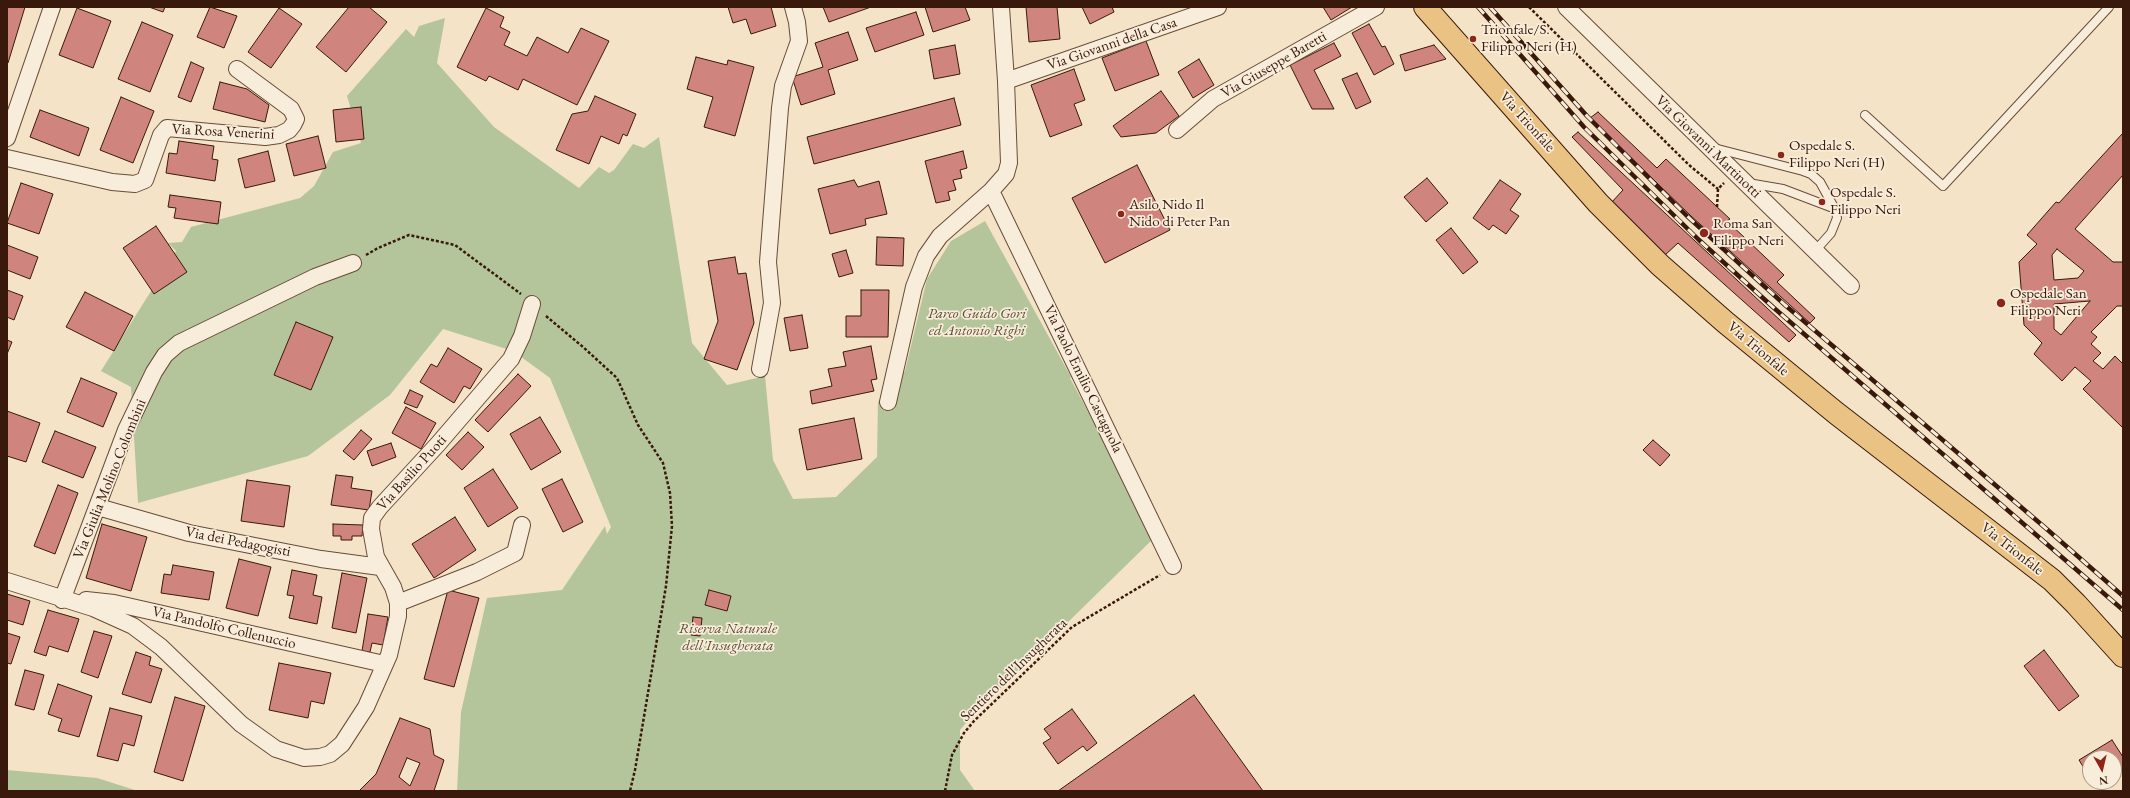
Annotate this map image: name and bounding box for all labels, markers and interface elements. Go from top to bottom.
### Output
street label: Via Giovanni della Casa [1045,13,1179,75]
place label: Trionfale/S. Filippo Neri (H) [1481,21,1577,56]
street label: Via Giuseppe Baretti [1218,28,1330,102]
marker: Trionfale/S. Filippo Neri (H) [1468,34,1478,44]
street label: Via Trionfale [1495,88,1559,156]
street label: Via Giovanni Martinotti [1651,92,1765,202]
street label: Via Rosa Venerini [171,120,275,144]
place label: Ospedale S. Filippo Neri (H) [1789,137,1885,172]
marker: Ospedale S. Filippo Neri (H) [1776,150,1786,160]
place label: Ospedale S. Filippo Neri [1830,184,1901,219]
place label: Asilo Nido Il Nido di Peter Pan [1129,196,1230,231]
marker: Ospedale S. Filippo Neri [1817,197,1827,207]
marker: Asilo Nido Il Nido di Peter Pan [1116,209,1126,219]
place label: Roma San Filippo Neri [1713,215,1784,250]
marker: Roma San Filippo Neri [1698,227,1710,239]
place label: Ospedale San Filippo Neri [2010,285,2087,320]
marker: Ospedale San Filippo Neri [1995,297,2007,309]
street label: Via Paolo Emilio Castagnola [1039,302,1127,456]
park label: Parco Guido Gori ed Antonio Righi [928,305,1026,340]
street label: Via Trionfale [1724,318,1792,380]
street label: Via Giulia Molino Colombini [70,396,150,562]
street label: Via Basilio Puoti [373,432,451,514]
street label: Via Trionfale [1977,519,2047,579]
street label: Via dei Pedagogisti [184,523,292,561]
street label: Via Pandolfo Collenuccio [150,603,298,653]
street label: Sentiero dell'Insugherata [957,614,1071,726]
park label: Riserva Naturale dell'Insugherata [679,620,777,655]
north arrow [2082,750,2122,790]
text: N [2098,773,2109,788]

